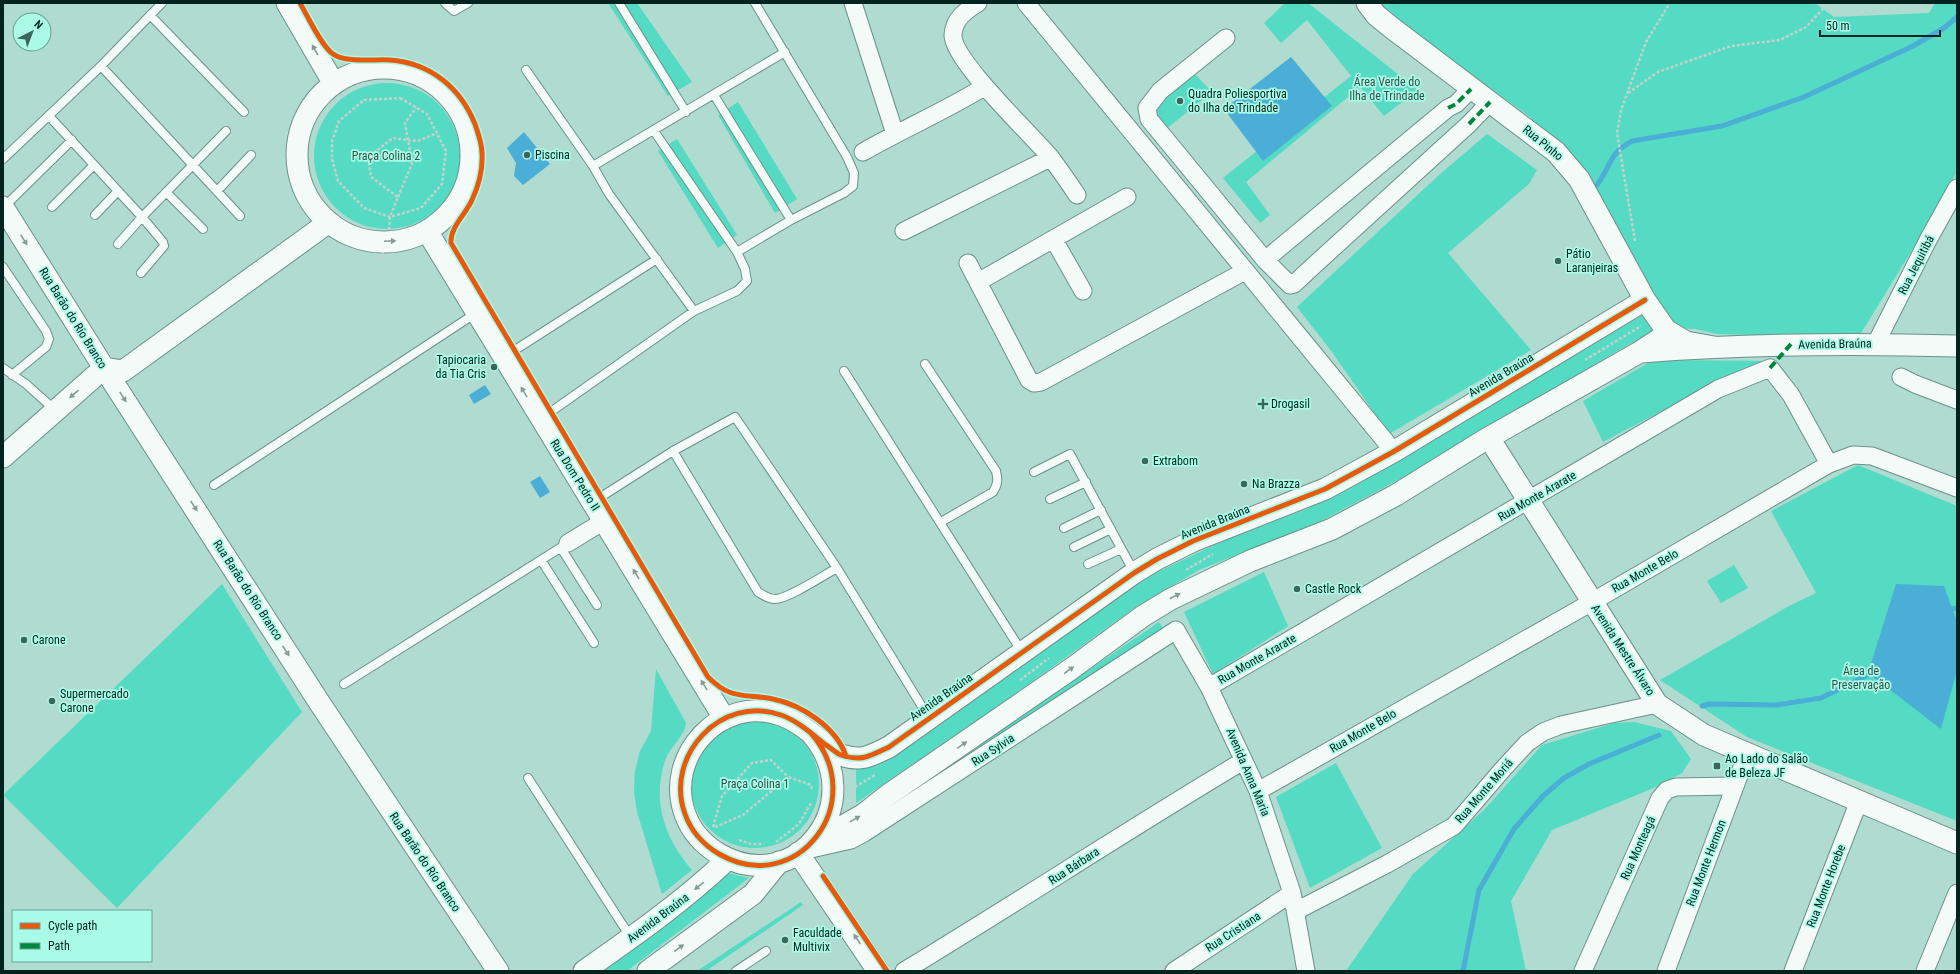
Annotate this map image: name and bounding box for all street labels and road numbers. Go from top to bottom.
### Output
street label: Rua Pinho [1520,123,1566,163]
street label: Rua Jequitibá [1895,233,1937,297]
street label: Rua Barão do Río Branco [36,265,110,371]
street label: Avenida Braúna [1798,336,1872,352]
street label: Avenida Braúna [1466,350,1536,400]
street label: Rua Dom Pedro II [547,437,603,513]
street label: Rua Monte Ararate [1495,468,1579,524]
street label: Avenida Braúna [1178,502,1252,542]
street label: Rua Barão do Río Branco [210,537,286,643]
street label: Rua Monte Belo [1609,546,1681,596]
street label: Avenida Mestre Álvaro [1588,601,1659,698]
street label: Rua Monte Ararate [1215,631,1299,687]
street label: Avenida Braúna [907,670,975,724]
street label: Rua Monte Belo [1327,706,1399,756]
street label: Avenida Anna Maria [1223,726,1273,818]
street label: Rua Sylvia [969,731,1017,769]
street label: Rua Monte Moriá [1452,756,1516,826]
street label: Rua Barão do Río Branco [387,810,463,914]
street label: Rua Monteagá [1618,814,1658,882]
street label: Rua Monte Hermon [1683,818,1729,908]
street label: Rua Monte Horebe [1804,842,1848,929]
street label: Rua Bárbara [1046,844,1102,888]
street label: Avenida Braúna [624,890,692,946]
street label: Rua Cristiana [1203,909,1263,955]

